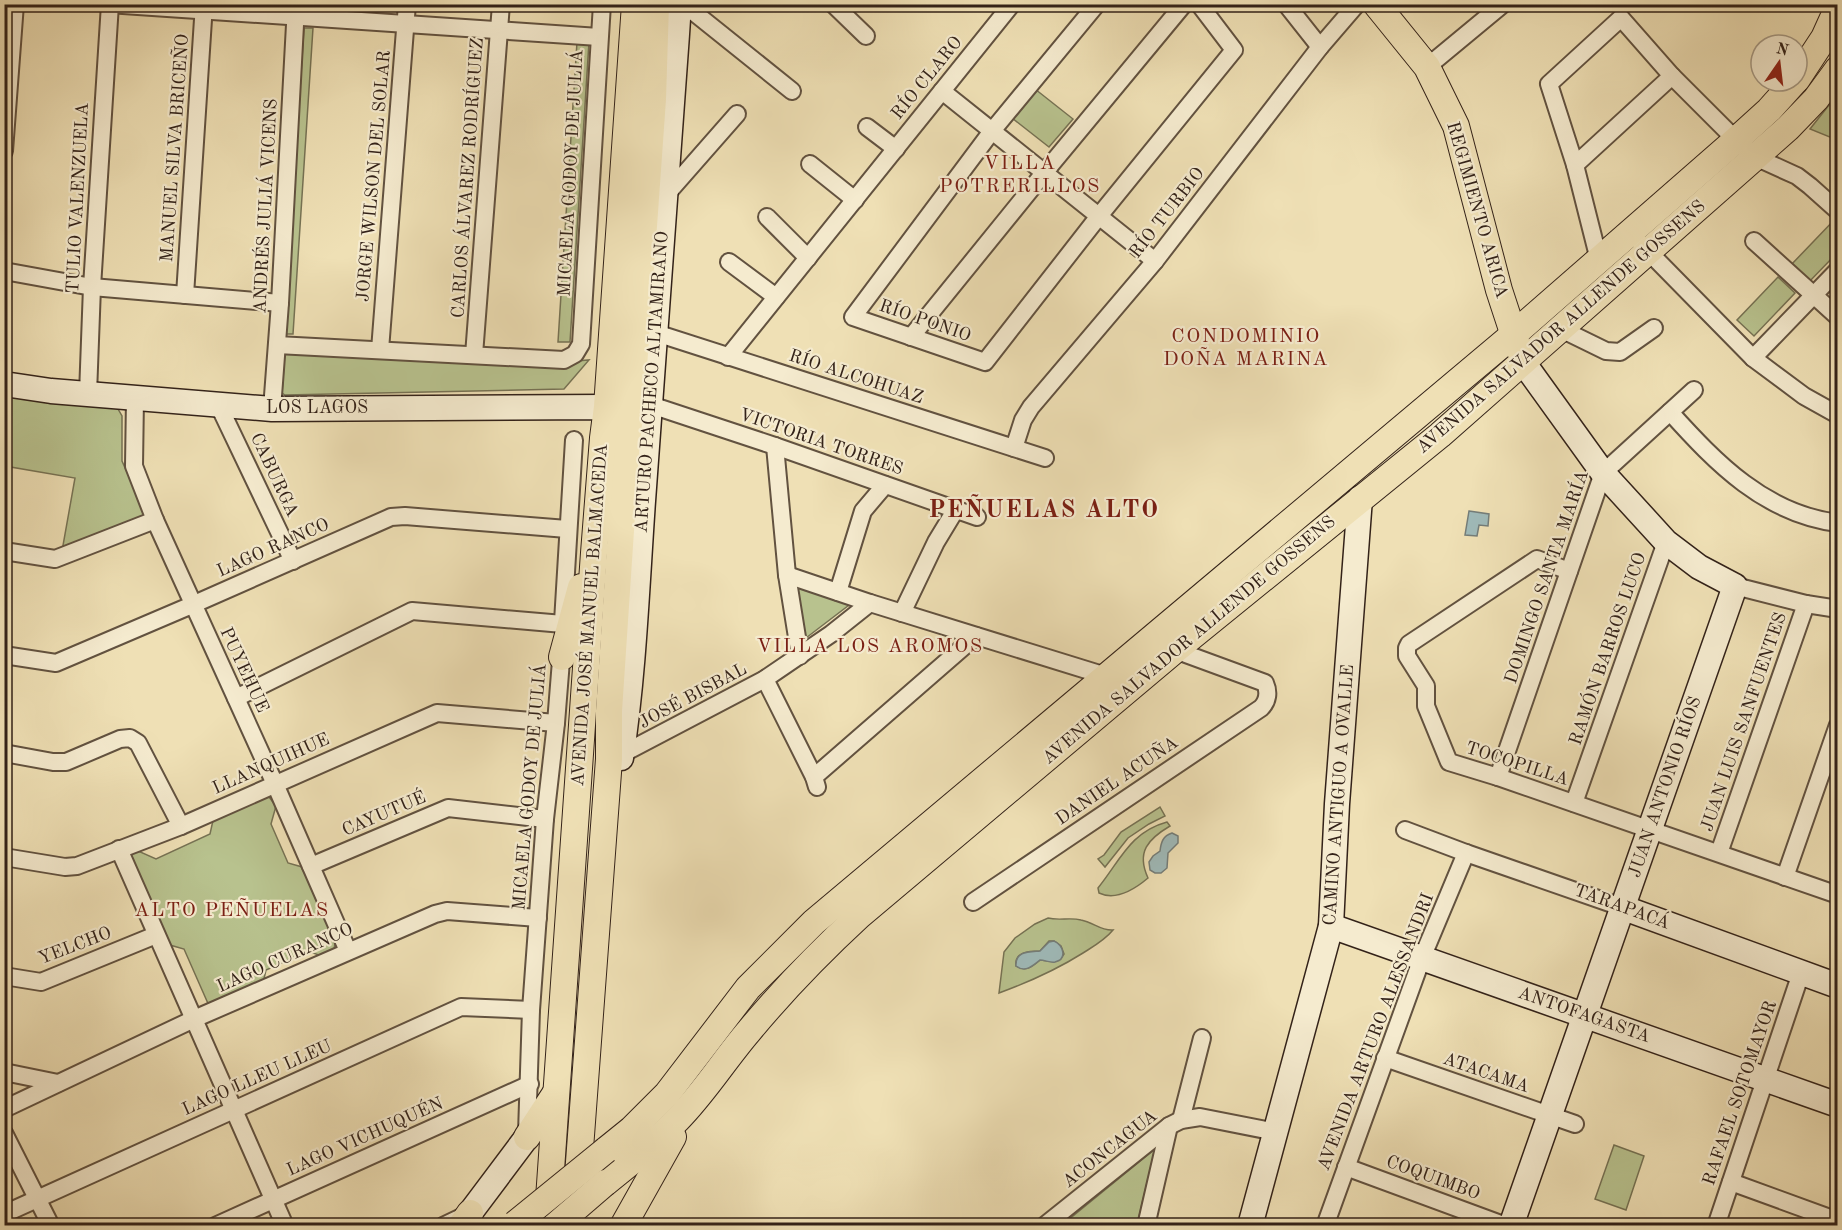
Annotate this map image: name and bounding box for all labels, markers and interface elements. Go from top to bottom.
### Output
street label: RÍO CLARO [885,31,966,123]
street label: MANUEL SILVA BRICEÑO [153,33,192,263]
north arrow [1749,33,1809,93]
street label: CARLOS ÁLVAREZ RODRÍGUEZ [445,37,487,319]
text: N [1774,41,1791,60]
street label: MICAELA GODOY DE JULIÁ [552,48,586,297]
street label: JORGE WILSON DEL SOLAR [354,49,394,303]
street label: ANDRÉS JULIÁ VICENS [247,98,281,314]
street label: TULIO VALENZUELA [64,102,92,294]
street label: REGIMIENTO ARICA [1443,120,1511,301]
district label: VILLA POTRERILLOS [939,154,1101,197]
street label: RÍO TURBIO [1123,162,1208,262]
street label: AVENIDA SALVADOR ALLENDE GOSSENS [1413,197,1709,457]
street label: ARTURO PACHECO ALTAMIRANO [632,230,672,534]
street label: RÍO PONIO [877,293,975,345]
district label: CONDOMINIO DOÑA MARINA [1163,327,1329,370]
street label: RÍO ALCOHUAZ [787,343,927,407]
street label: LOS LAGOS [266,399,368,417]
street label: VICTORIA TORRES [737,405,905,479]
street label: CABURGA [247,430,301,520]
street label: AVENIDA JOSÉ MANUEL BALMACEDA [565,442,611,787]
street label: DOMINGO SANTA MARÍA [1498,466,1592,686]
district label: PEÑUELAS ALTO [928,494,1160,523]
street label: AVENIDA SALVADOR ALLENDE GOSSENS [1039,512,1339,768]
street label: LAGO RANCO [214,515,332,581]
street label: RAMÓN BARROS LUCO [1562,549,1649,748]
street label: JUAN LUIS SANFUENTES [1698,610,1790,834]
street label: PUYEHUE [216,624,272,716]
district label: VILLA LOS AROMOS [756,637,984,657]
street label: JOSÉ BISBAL [634,657,750,732]
street label: MICAELA GODOY DE JULIÁ [506,662,550,911]
street label: CAMINO ANTIGUO A OVALLE [1321,664,1357,926]
street label: JUAN ANTONIO RÍOS [1622,693,1704,880]
street label: DANIEL ACUÑA [1050,729,1182,828]
street label: LLANQUIHUE [210,730,332,798]
street label: TOCOPILLA [1463,739,1571,789]
street label: CAYUTUÉ [338,785,429,840]
street label: TARAPACÁ [1572,878,1674,933]
street label: AVENIDA ARTURO ALESSANDRI [1315,891,1437,1173]
district label: ALTO PEÑUELAS [134,897,330,921]
street label: LAGO CURANCO [214,920,356,996]
street label: YELCHO [36,924,114,968]
street label: ANTOFAGASTA [1515,984,1653,1046]
street label: RAFAEL SOTOMAYOR [1700,998,1780,1188]
street label: LAGO LLEU LLEU [179,1037,335,1119]
street label: ATACAMA [1440,1050,1532,1096]
street label: LAGO VICHUQUÉN [282,1091,446,1180]
street label: ACONCAGUA [1059,1107,1161,1191]
street label: COQUIMBO [1384,1153,1482,1203]

